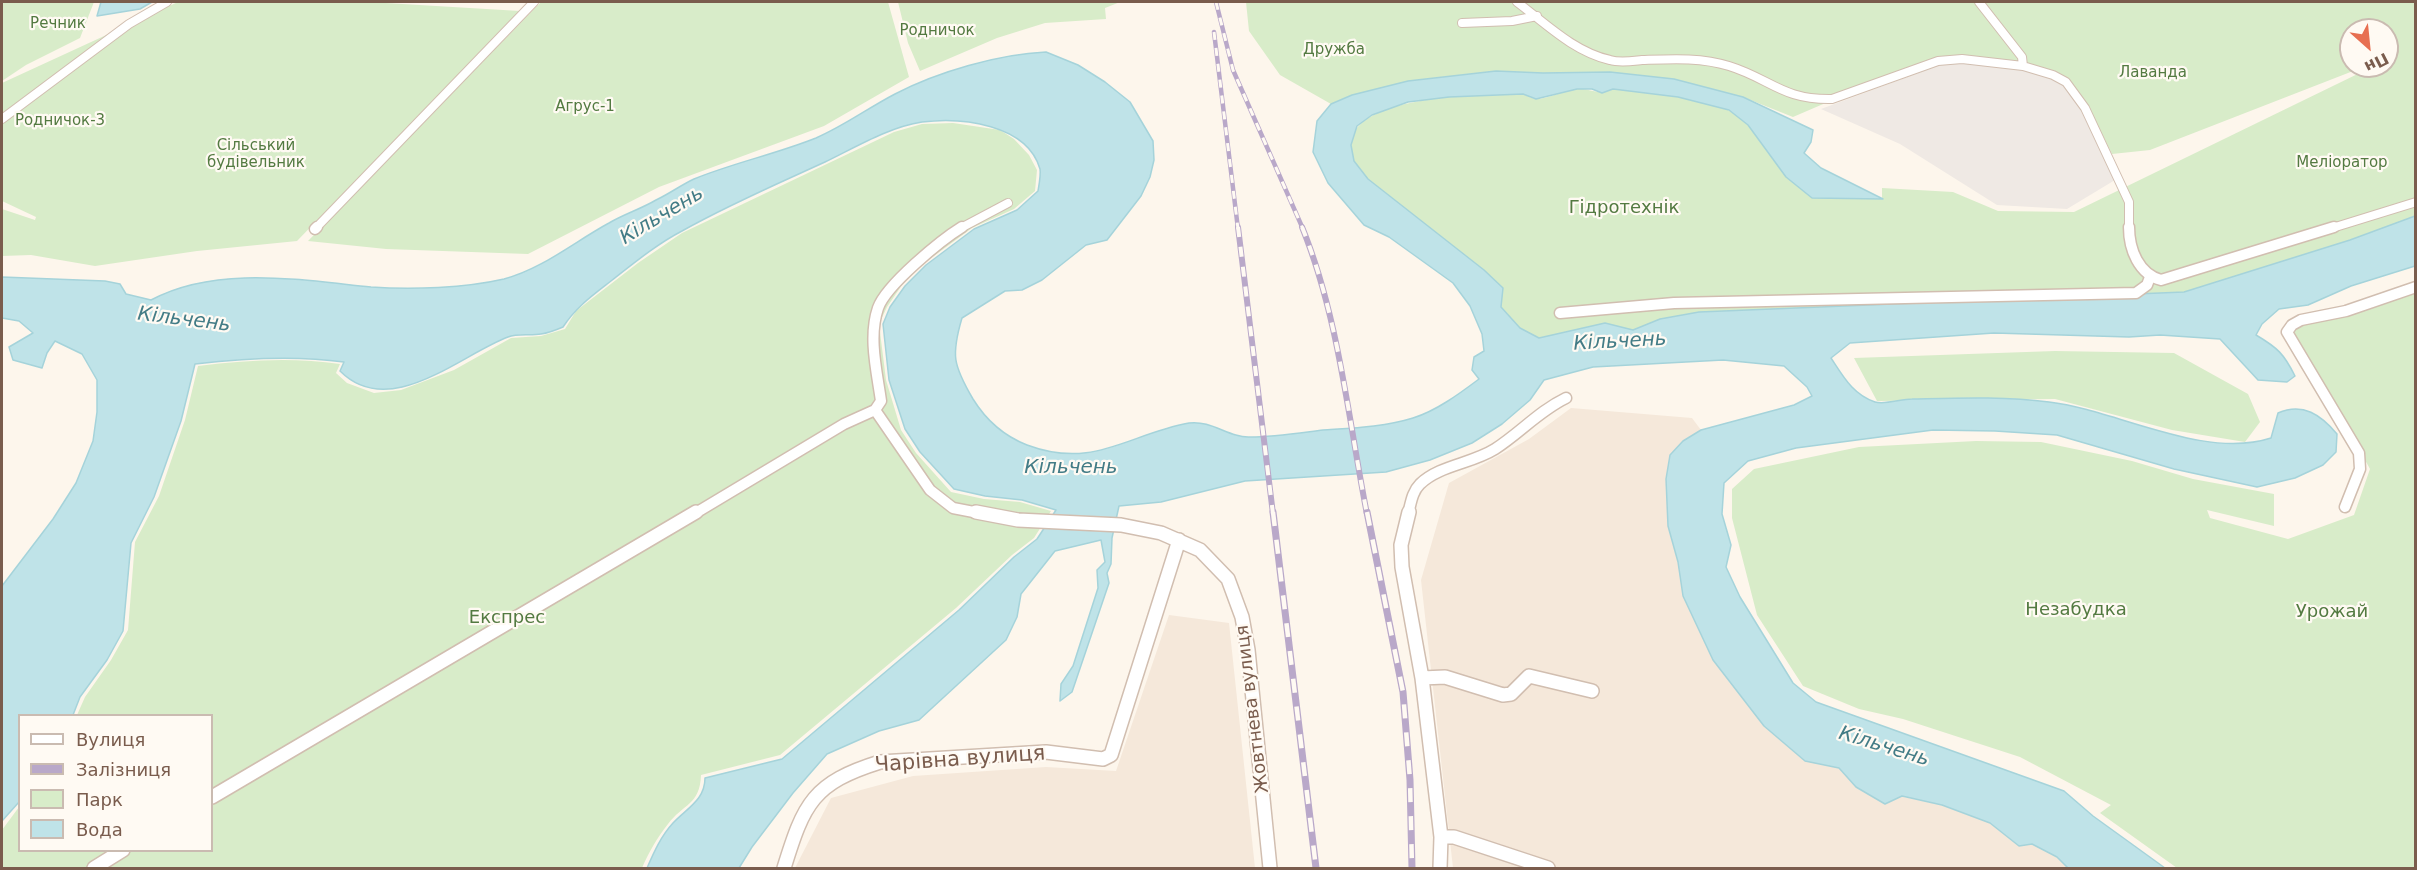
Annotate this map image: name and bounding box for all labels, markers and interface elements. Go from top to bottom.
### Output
park label: Речник [30,15,86,33]
north arrow [2339,18,2399,78]
park label: Родничок [899,22,975,40]
park label: Дружба [1303,41,1365,59]
text: Пн [2361,49,2392,77]
park label: Лаванда [2119,64,2187,82]
park label: Агрус-1 [555,98,615,116]
park label: Родничок-3 [15,112,105,130]
park label: Сільський будівельник [207,137,305,172]
park label: Меліоратор [2296,154,2388,172]
water label: Кільчень [616,182,708,250]
park label: Гідротехнік [1569,197,1679,219]
water label: Кільчень [136,302,232,338]
water label: Кільчень [1573,328,1667,356]
water label: Кільчень [1024,456,1118,480]
park label: Незабудка [2025,599,2127,621]
park label: Урожай [2296,601,2368,623]
park label: Експрес [469,607,545,629]
street label: Жовтнева вулиця [1232,624,1274,794]
legend [18,714,213,852]
water label: Кільчень [1836,722,1932,772]
text: Вулиця [76,729,145,750]
street label: Чарівна вулиця [874,741,1046,779]
text: Залізниця [76,759,171,780]
text: Парк [76,789,123,810]
text: Вода [76,819,123,840]

